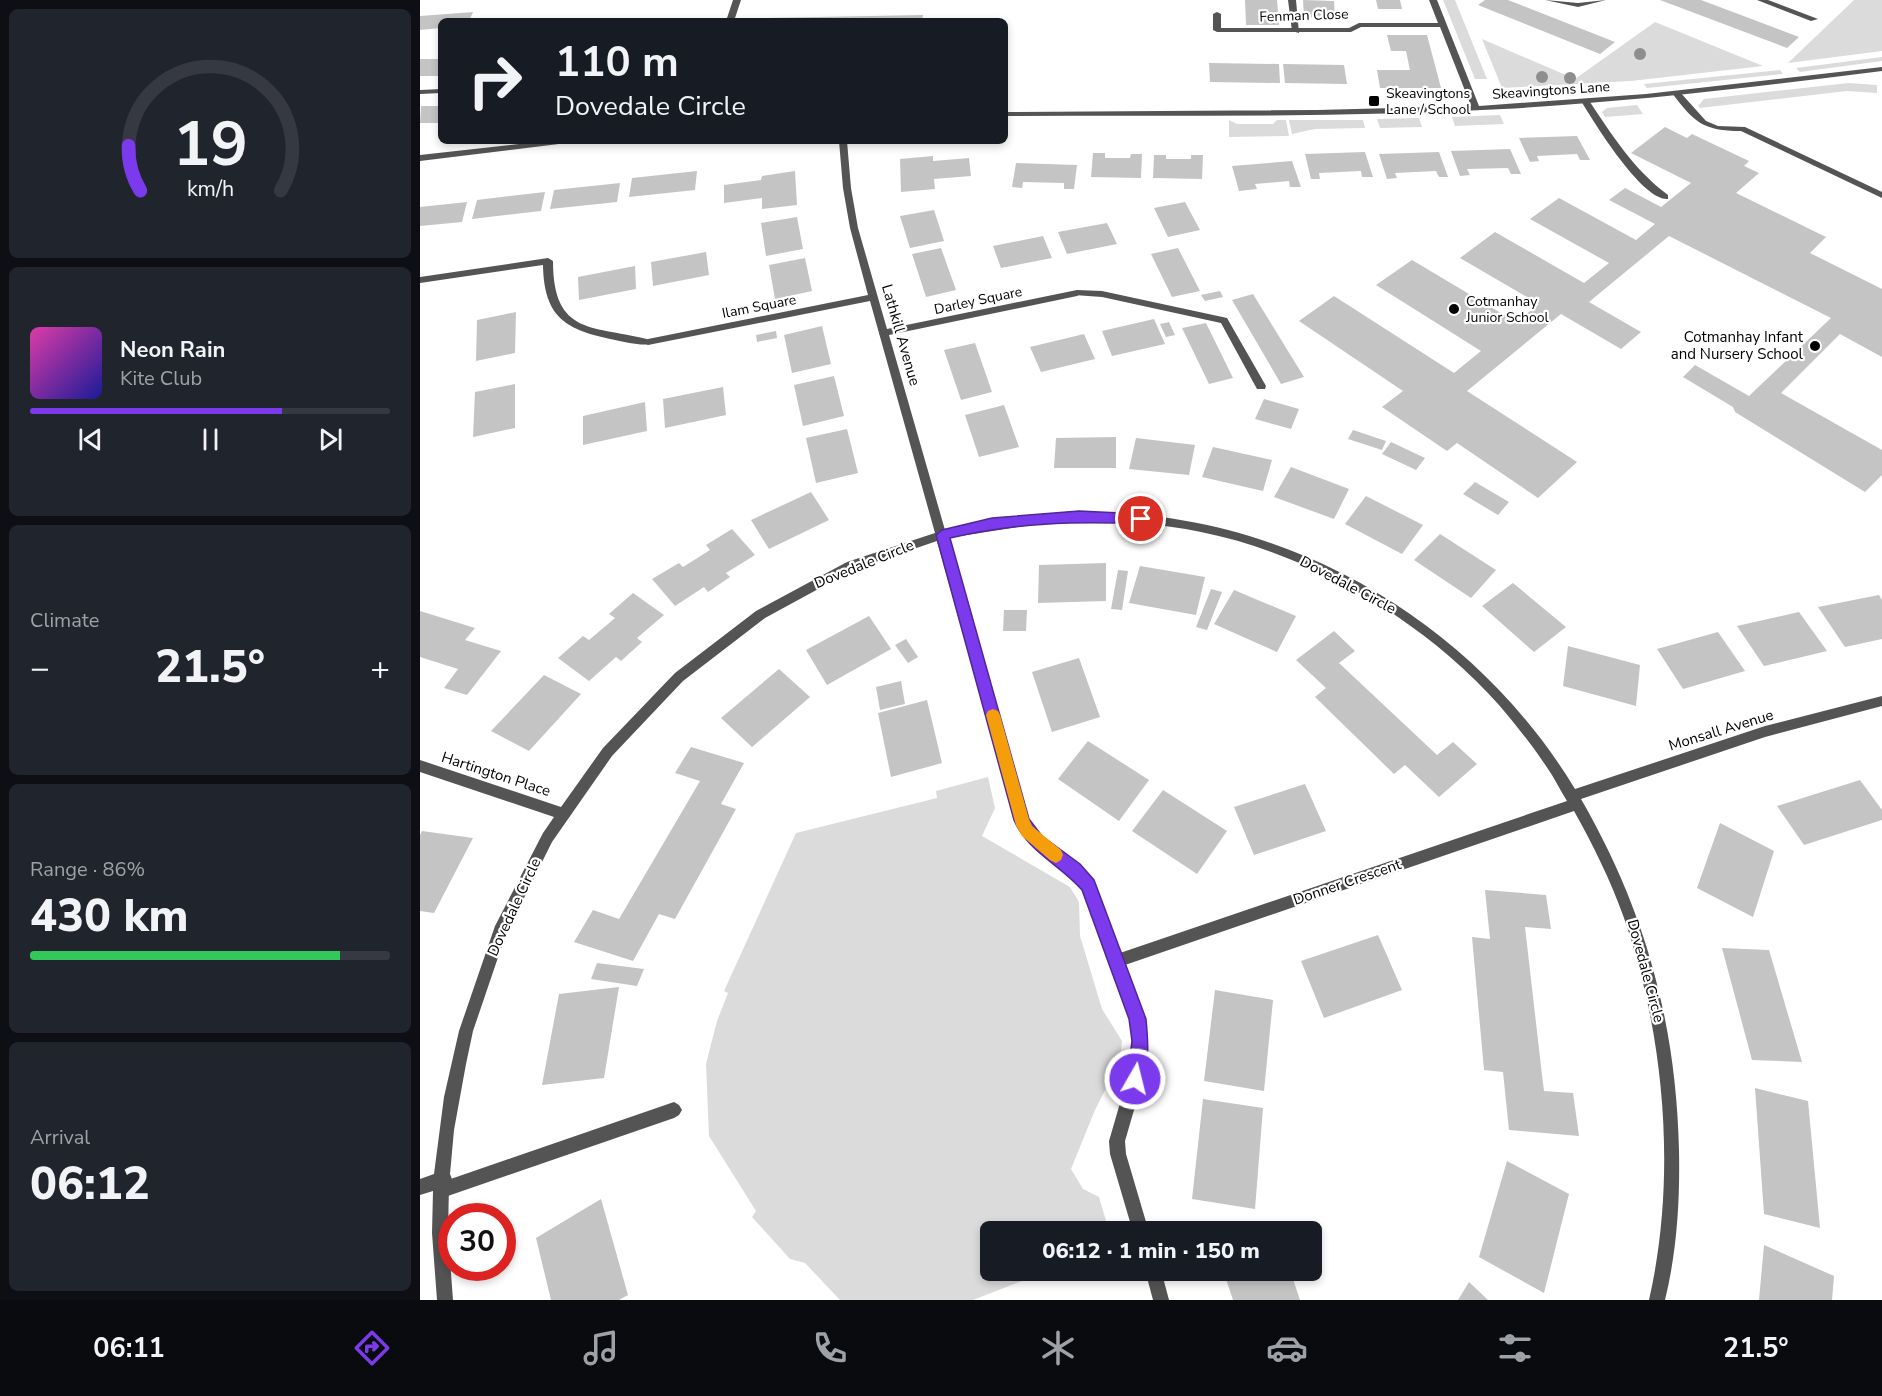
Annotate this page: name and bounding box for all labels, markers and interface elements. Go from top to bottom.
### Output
street label: Fenman Close [1259,4,1349,27]
text: 110 m [555,34,679,91]
icon: right [456,42,534,120]
street label: Skeavingtons Lane [1491,77,1611,104]
place label: Skeavingtons Lane / School [1386,84,1471,119]
text: Dovedale Circle [555,88,746,125]
marker: Skeavingtons Lane / School [1367,94,1381,108]
text: 19 [173,102,247,187]
text: km/h [186,174,234,204]
street label: Lathkill Avenue [877,282,925,388]
street label: Darley Square [932,282,1024,319]
street label: Ilam Square [720,290,798,323]
place label: Cotmanhay Junior School [1465,292,1550,327]
marker: Cotmanhay Junior School [1447,302,1461,316]
place label: Cotmanhay Infant and Nursery School [1671,327,1804,364]
text: Neon Rain [120,335,225,365]
marker: Cotmanhay Infant and Nursery School [1808,339,1822,353]
text: Kite Club [120,365,202,392]
icon: previous [74,423,107,456]
icon: pause [194,423,227,456]
icon: next [314,423,347,456]
pin [1115,493,1166,544]
icon: arrive [1124,502,1157,535]
street label: Dovedale Circle [811,535,917,593]
street label: Dovedale Circle [1297,551,1399,619]
text: Climate [30,607,99,634]
text: 21.5° [155,637,265,698]
text: − [30,646,50,691]
text: + [370,646,390,691]
street label: Monsall Avenue [1666,705,1776,755]
street label: Hartington Place [439,747,553,801]
street label: Donner Crescent [1290,854,1404,910]
street label: Dovedale Circle [483,855,545,959]
text: Range · 86% [30,856,145,883]
text: 430 km [30,886,189,947]
street label: Dovedale Circle [1623,917,1669,1025]
position arrow [1103,1047,1167,1111]
text: Arrival [30,1124,90,1151]
text: 06:12 [30,1154,150,1215]
speed limit sign: 30 [438,1203,516,1281]
text: 06:12 · 1 min · 150 m [1042,1236,1260,1266]
icon: directions [351,1327,393,1369]
icon: music [580,1327,622,1369]
icon: phone [809,1327,851,1369]
icon: climate [1037,1327,1079,1369]
icon: car [1266,1327,1308,1369]
icon: filters [1494,1327,1536,1369]
text: 06:11 [93,1330,165,1367]
text: 21.5° [1723,1330,1789,1367]

